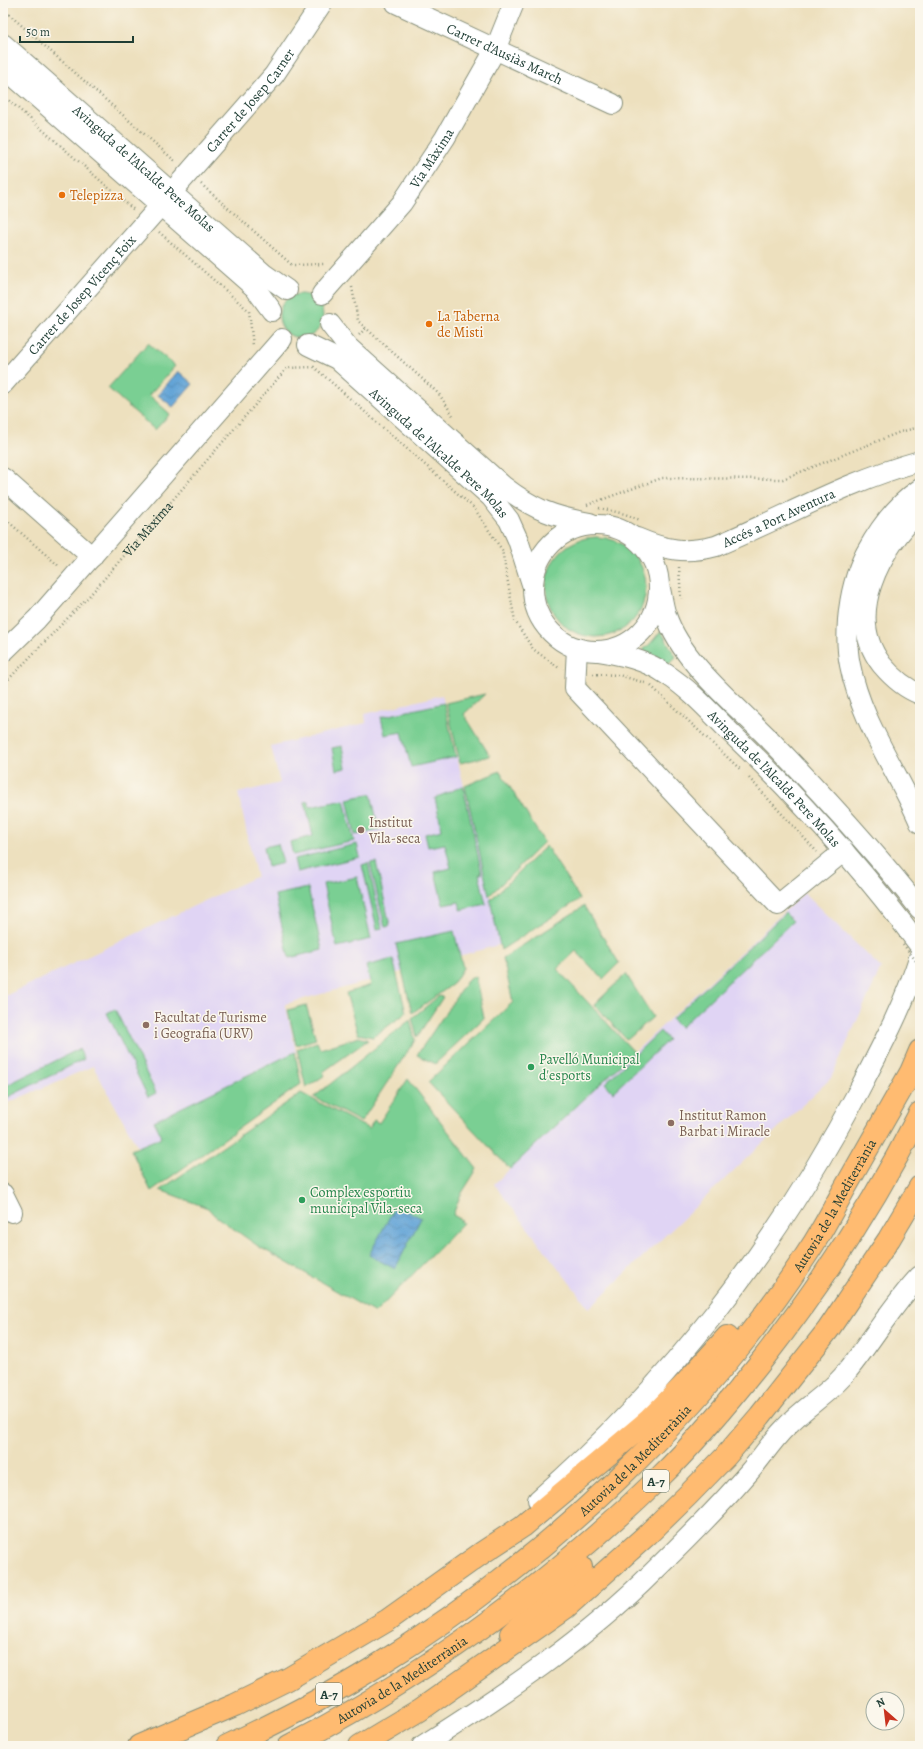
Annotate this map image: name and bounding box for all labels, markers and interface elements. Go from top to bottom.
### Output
scale bar [20,18,133,44]
street label: Carrer d'Ausiàs March [444,18,566,89]
text: 50 m [26,24,50,40]
street label: Carrer de Josep Carner [201,44,299,156]
street label: Avinguda de l'Alcalde Pere Molas [68,100,219,236]
street label: Via Màxima [404,124,458,193]
place label: Telepizza [70,186,124,205]
marker: Telepizza [57,190,67,200]
street label: Carrer de Josep Vicenç Foix [23,230,140,359]
place label: La Taberna de Misti [437,307,500,342]
marker: La Taberna de Misti [424,319,434,329]
street label: Avinguda de l'Alcalde Pere Molas [365,383,513,522]
street label: Accés a Port Aventura [718,483,838,552]
street label: Via Màxima [117,496,177,561]
street label: Avinguda de l'Alcalde Pere Molas [703,705,845,851]
place label: Institut Vila-seca [368,813,421,848]
marker: Institut Vila-seca [356,825,366,835]
place label: Facultat de Turisme i Geografia (URV) [154,1008,267,1043]
marker: Facultat de Turisme i Geografia (URV) [141,1020,151,1030]
place label: Pavelló Municipal d'esports [539,1050,640,1085]
marker: Pavelló Municipal d'esports [526,1062,536,1072]
place label: Institut Ramon Barbat i Miracle [679,1106,770,1141]
marker: Institut Ramon Barbat i Miracle [666,1118,676,1128]
street label: Autovia de la Mediterrània [788,1135,881,1276]
place label: Complex esportiu municipal Vila-seca [310,1183,423,1218]
marker: Complex esportiu municipal Vila-seca [297,1195,307,1205]
street label: Autovia de la Mediterrània [574,1400,696,1521]
road number: A-7 [643,1470,669,1492]
street label: Autovia de la Mediterrània [332,1631,471,1728]
road number: A-7 [316,1683,342,1705]
north arrow [865,1691,905,1731]
text: N [873,1694,888,1711]

